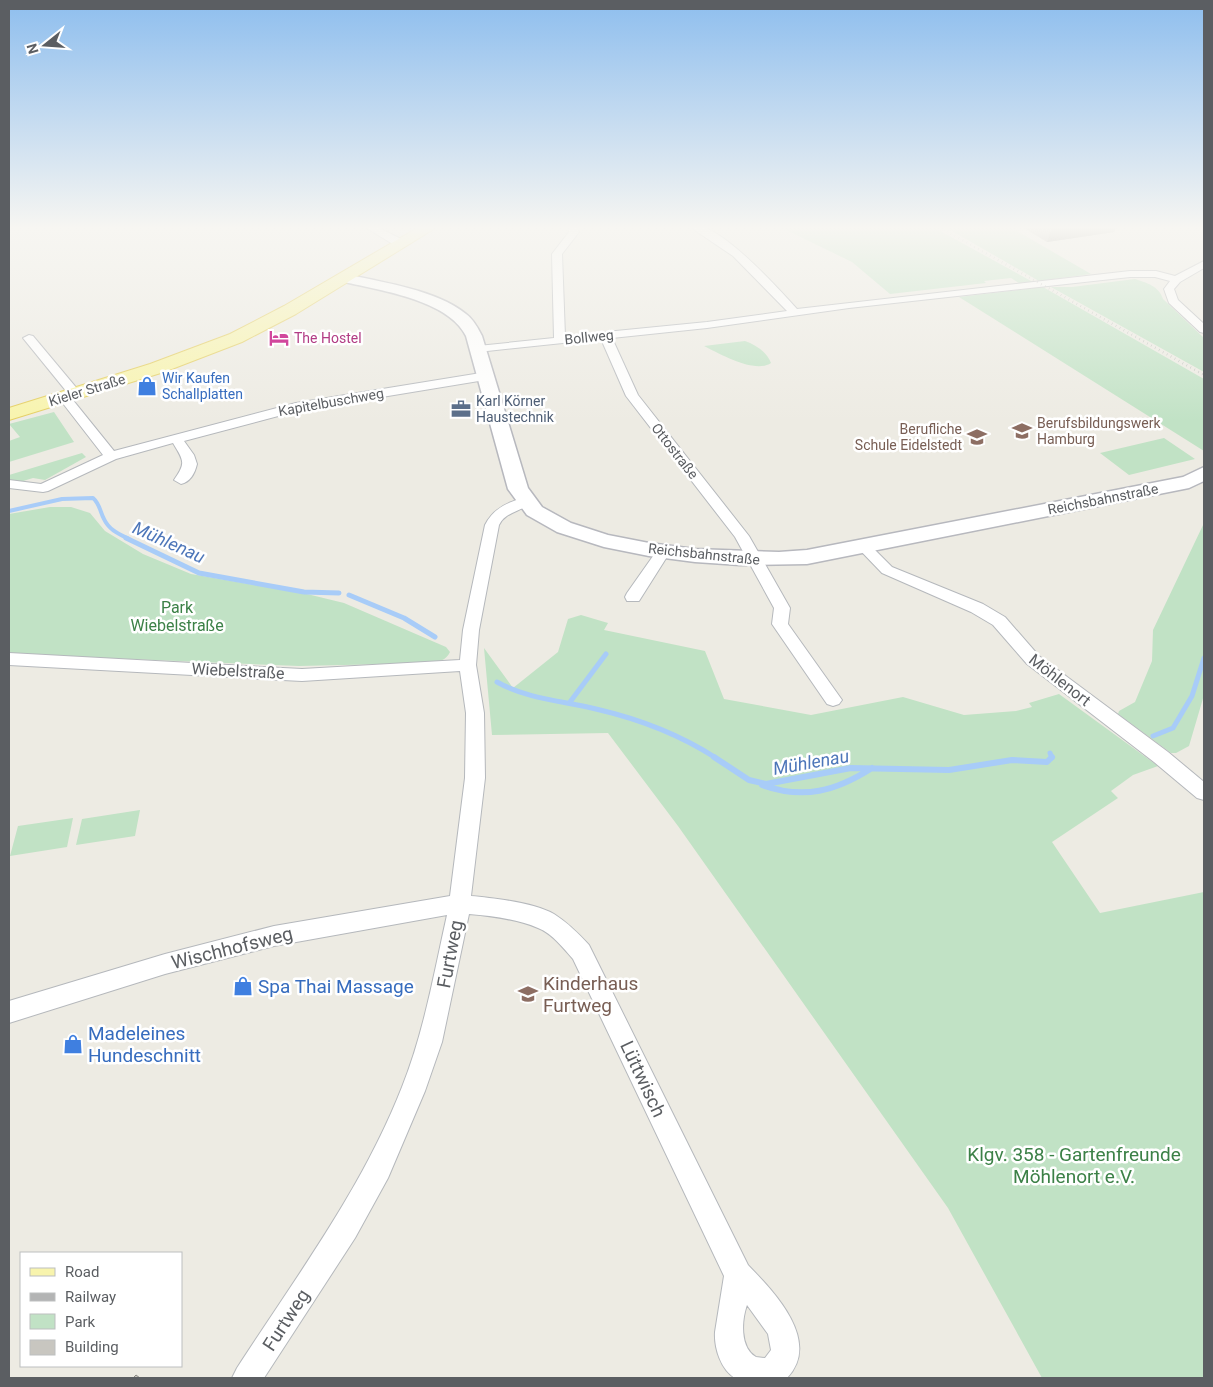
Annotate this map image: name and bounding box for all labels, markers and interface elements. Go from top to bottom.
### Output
north arrow [20,20,70,70]
text: N [23,42,42,56]
street label: Bollweg [564,326,614,348]
hotel icon: The Hostel [268,327,290,349]
place label: The Hostel [294,330,362,346]
place label: Wir Kaufen Schallplatten [162,370,243,402]
street label: Kieler Straße [47,371,127,409]
shop icon: Wir Kaufen Schallplatten [136,375,158,397]
street label: Kapitelbuschweg [277,385,385,419]
place label: Karl Körner Haustechnik [476,393,555,425]
office icon: Karl Körner Haustechnik [450,398,472,420]
place label: Berufsbildungswerk Hamburg [1037,415,1161,447]
street label: Ottostraße [648,420,702,482]
school or university icon: Berufsbildungswerk Hamburg [1011,420,1033,442]
place label: Berufliche Schule Eidelstedt [855,421,962,453]
school or university icon: Berufliche Schule Eidelstedt [966,426,988,448]
street label: Reichsbahnstraße [1046,480,1160,518]
water label: Mühlenau [130,517,209,567]
street label: Reichsbahnstraße [647,540,761,568]
park label: Park Wiebelstraße [130,598,224,635]
street label: Möhlenort [1025,650,1095,710]
street label: Wiebelstraße [191,659,285,683]
water label: Mühlenau [771,745,851,779]
street label: Furtweg [432,918,468,990]
street label: Wischhofsweg [169,922,295,974]
place label: Kinderhaus Furtweg [543,972,638,1017]
shop icon: Spa Thai Massage [232,975,254,997]
place label: Spa Thai Massage [258,975,414,998]
school or university icon: Kinderhaus Furtweg [517,983,539,1005]
place label: Madeleines Hundeschnitt [88,1022,201,1067]
shop icon: Madeleines Hundeschnitt [62,1033,84,1055]
street label: Lüttwisch [615,1037,671,1121]
park label: Klgv. 358 - Gartenfreunde Möhlenort e.V. [967,1143,1181,1188]
legend [20,1252,182,1367]
text: Road [65,1263,99,1281]
street label: Furtweg [258,1285,314,1355]
text: Railway [65,1288,116,1306]
text: Park [65,1313,96,1331]
text: Building [65,1338,119,1356]

